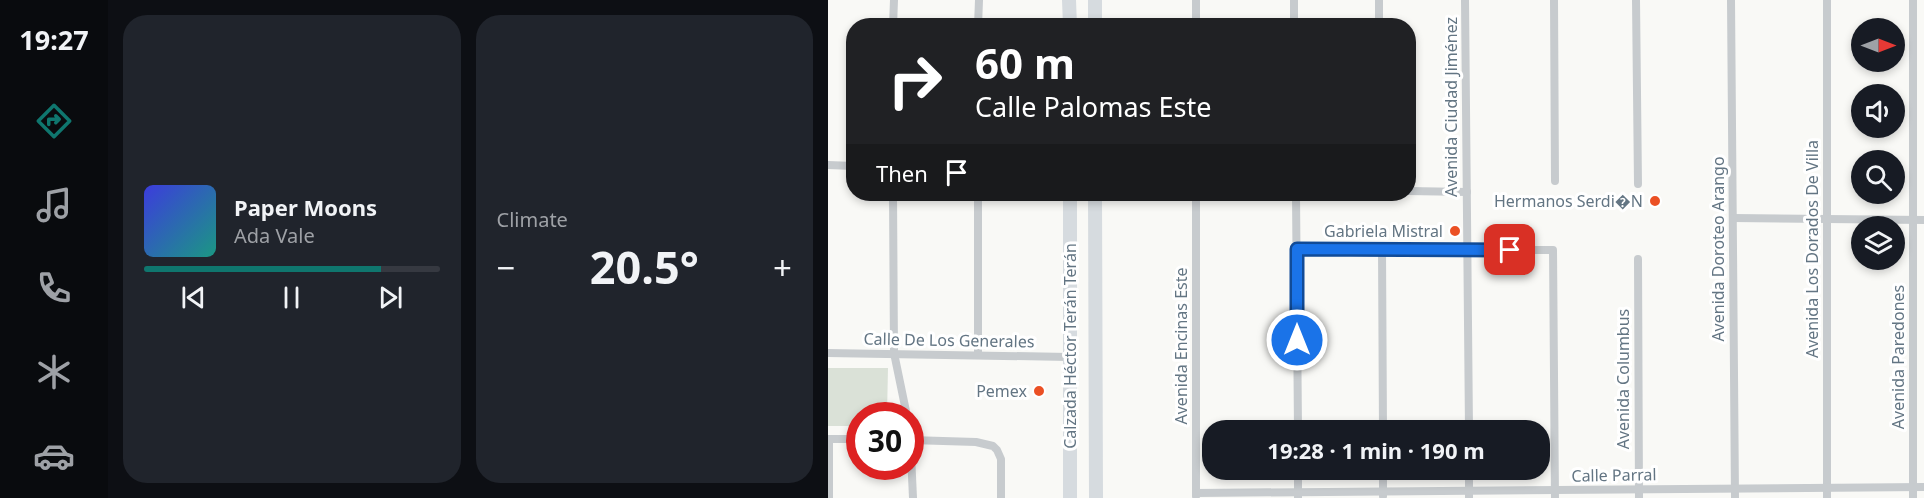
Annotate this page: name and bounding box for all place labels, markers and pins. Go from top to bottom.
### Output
place label: Hermanos Serdi�N [1494,190,1643,212]
marker: Hermanos Serdi�N [1648,194,1662,208]
place label: Gabriela Mistral [1324,220,1443,242]
marker: Gabriela Mistral [1448,224,1462,238]
pin [1484,224,1535,275]
place label: Pemex [976,380,1028,402]
marker: Pemex [1032,384,1046,398]

